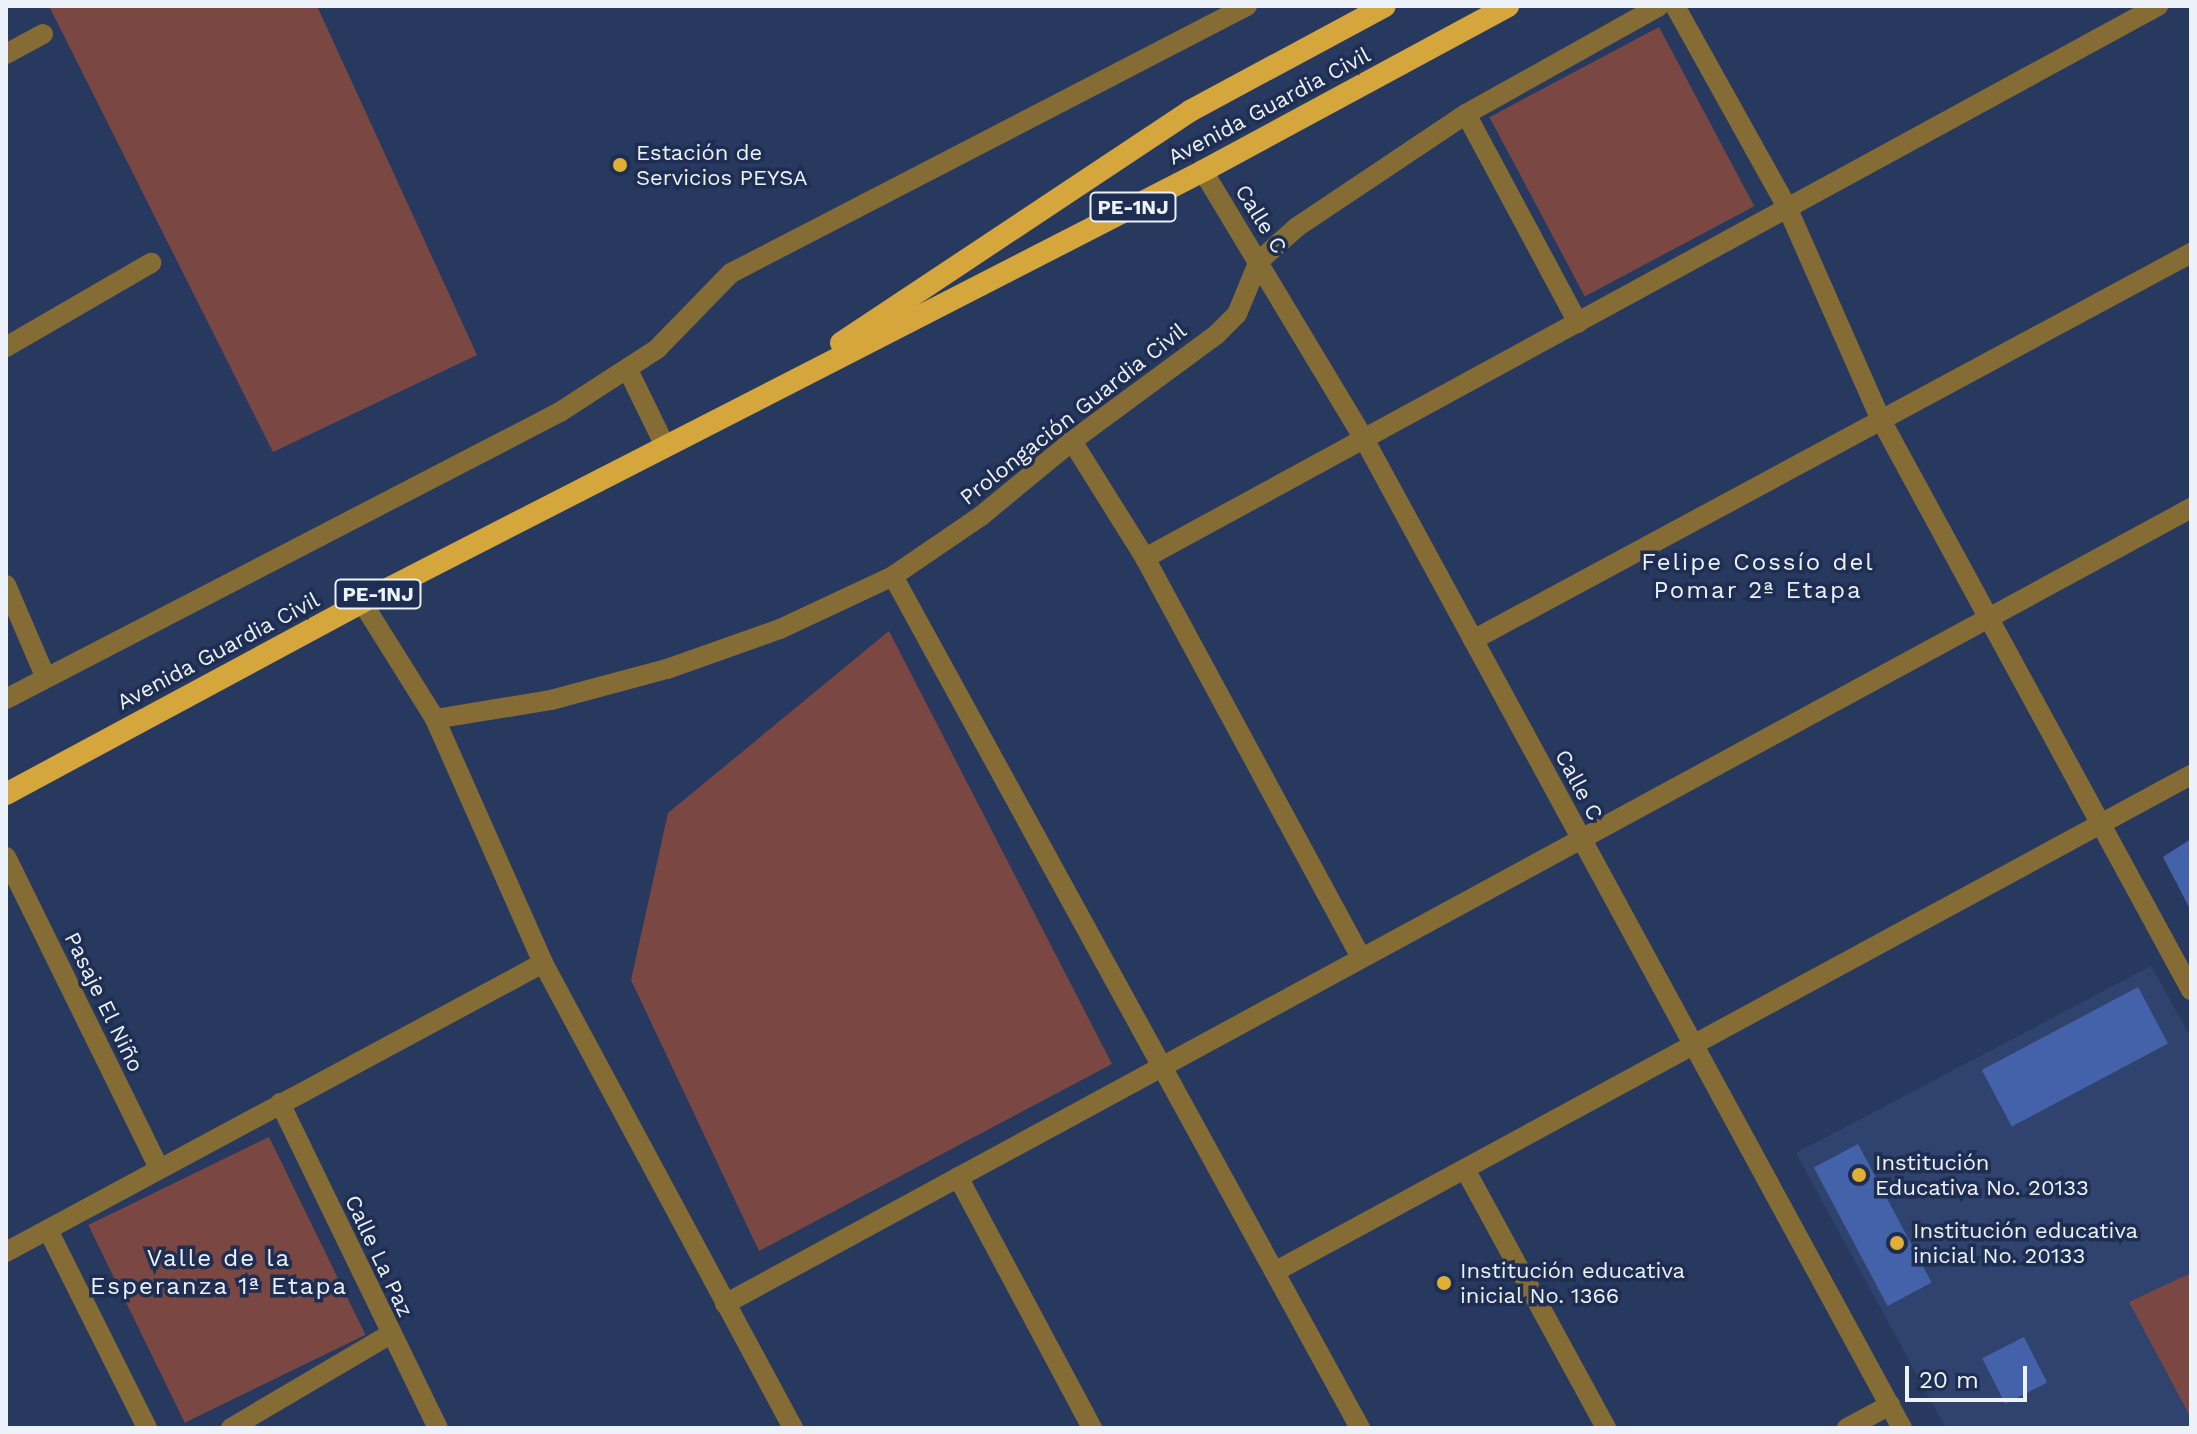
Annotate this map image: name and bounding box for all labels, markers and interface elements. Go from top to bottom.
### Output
street label: Avenida Guardia Civil [1163,41,1375,171]
place label: Estación de Servicios PEYSA [636,139,808,190]
marker: Estación de Servicios PEYSA [611,156,629,174]
street label: Calle C [1230,180,1292,258]
road number: PE-1NJ [1089,191,1177,223]
street label: Prolongación Guardia Civil [954,317,1192,511]
district label: Felipe Cossío del Pomar 2ª Etapa [1641,549,1875,605]
road number: PE-1NJ [334,578,422,610]
street label: Avenida Guardia Civil [112,586,324,716]
street label: Calle C [1549,745,1609,825]
street label: Pasaje El Niño [59,927,149,1077]
place label: Institución Educativa No. 20133 [1875,1149,2089,1200]
marker: Institución Educativa No. 20133 [1850,1166,1868,1184]
street label: Calle La Paz [339,1191,419,1321]
place label: Institución educativa inicial No. 20133 [1913,1217,2138,1268]
marker: Institución educativa inicial No. 20133 [1888,1234,1906,1252]
district label: Valle de la Esperanza 1ª Etapa [107,1245,331,1301]
place label: Institución educativa inicial No. 1366 [1460,1257,1685,1308]
marker: Institución educativa inicial No. 1366 [1435,1274,1453,1292]
scale bar [1909,1350,2031,1400]
text: 20 m [1919,1366,1979,1394]

